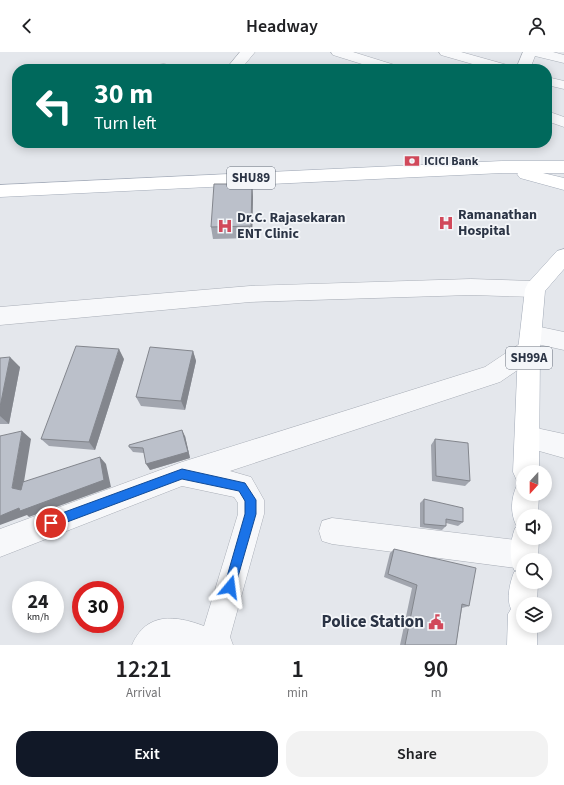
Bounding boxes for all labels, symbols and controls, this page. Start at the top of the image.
text: Headway [246,14,318,39]
icon: back [16,15,38,37]
icon: person [526,15,548,37]
text: 30 m [94,74,153,114]
icon: left [28,80,80,132]
text: Turn left [94,111,156,136]
bank icon: ICICI Bank [403,152,421,170]
place label: ICICI Bank [424,153,479,170]
road number: SHU89 [227,167,275,189]
place label: Ramanathan Hospital [458,205,537,241]
place label: Dr.C. Rajasekaran ENT Clinic [237,208,346,244]
hospital icon: Ramanathan Hospital [437,214,455,232]
hospital icon: Dr.C. Rajasekaran ENT Clinic [216,217,234,235]
road number: SH99A [506,347,552,369]
north arrow [516,465,552,501]
map controls [516,465,552,633]
pin [34,506,68,540]
button: sound [516,509,552,545]
icon: arrive [40,512,62,534]
button: search [516,553,552,589]
position arrow [209,566,251,608]
speed limit sign: 30 [72,581,124,633]
text: 24 [27,588,49,616]
button: layers [516,597,552,633]
text: km/h [27,610,49,624]
place label: Police Station [321,610,424,634]
public building icon: Police Station [427,613,445,631]
text: 12:21 [116,652,171,687]
text: 1 [291,652,304,687]
text: 90 [424,652,448,687]
text: Arrival [126,684,161,702]
text: min [287,684,308,702]
text: m [431,684,441,702]
button: Exit [16,731,278,777]
button: Share [286,731,548,777]

